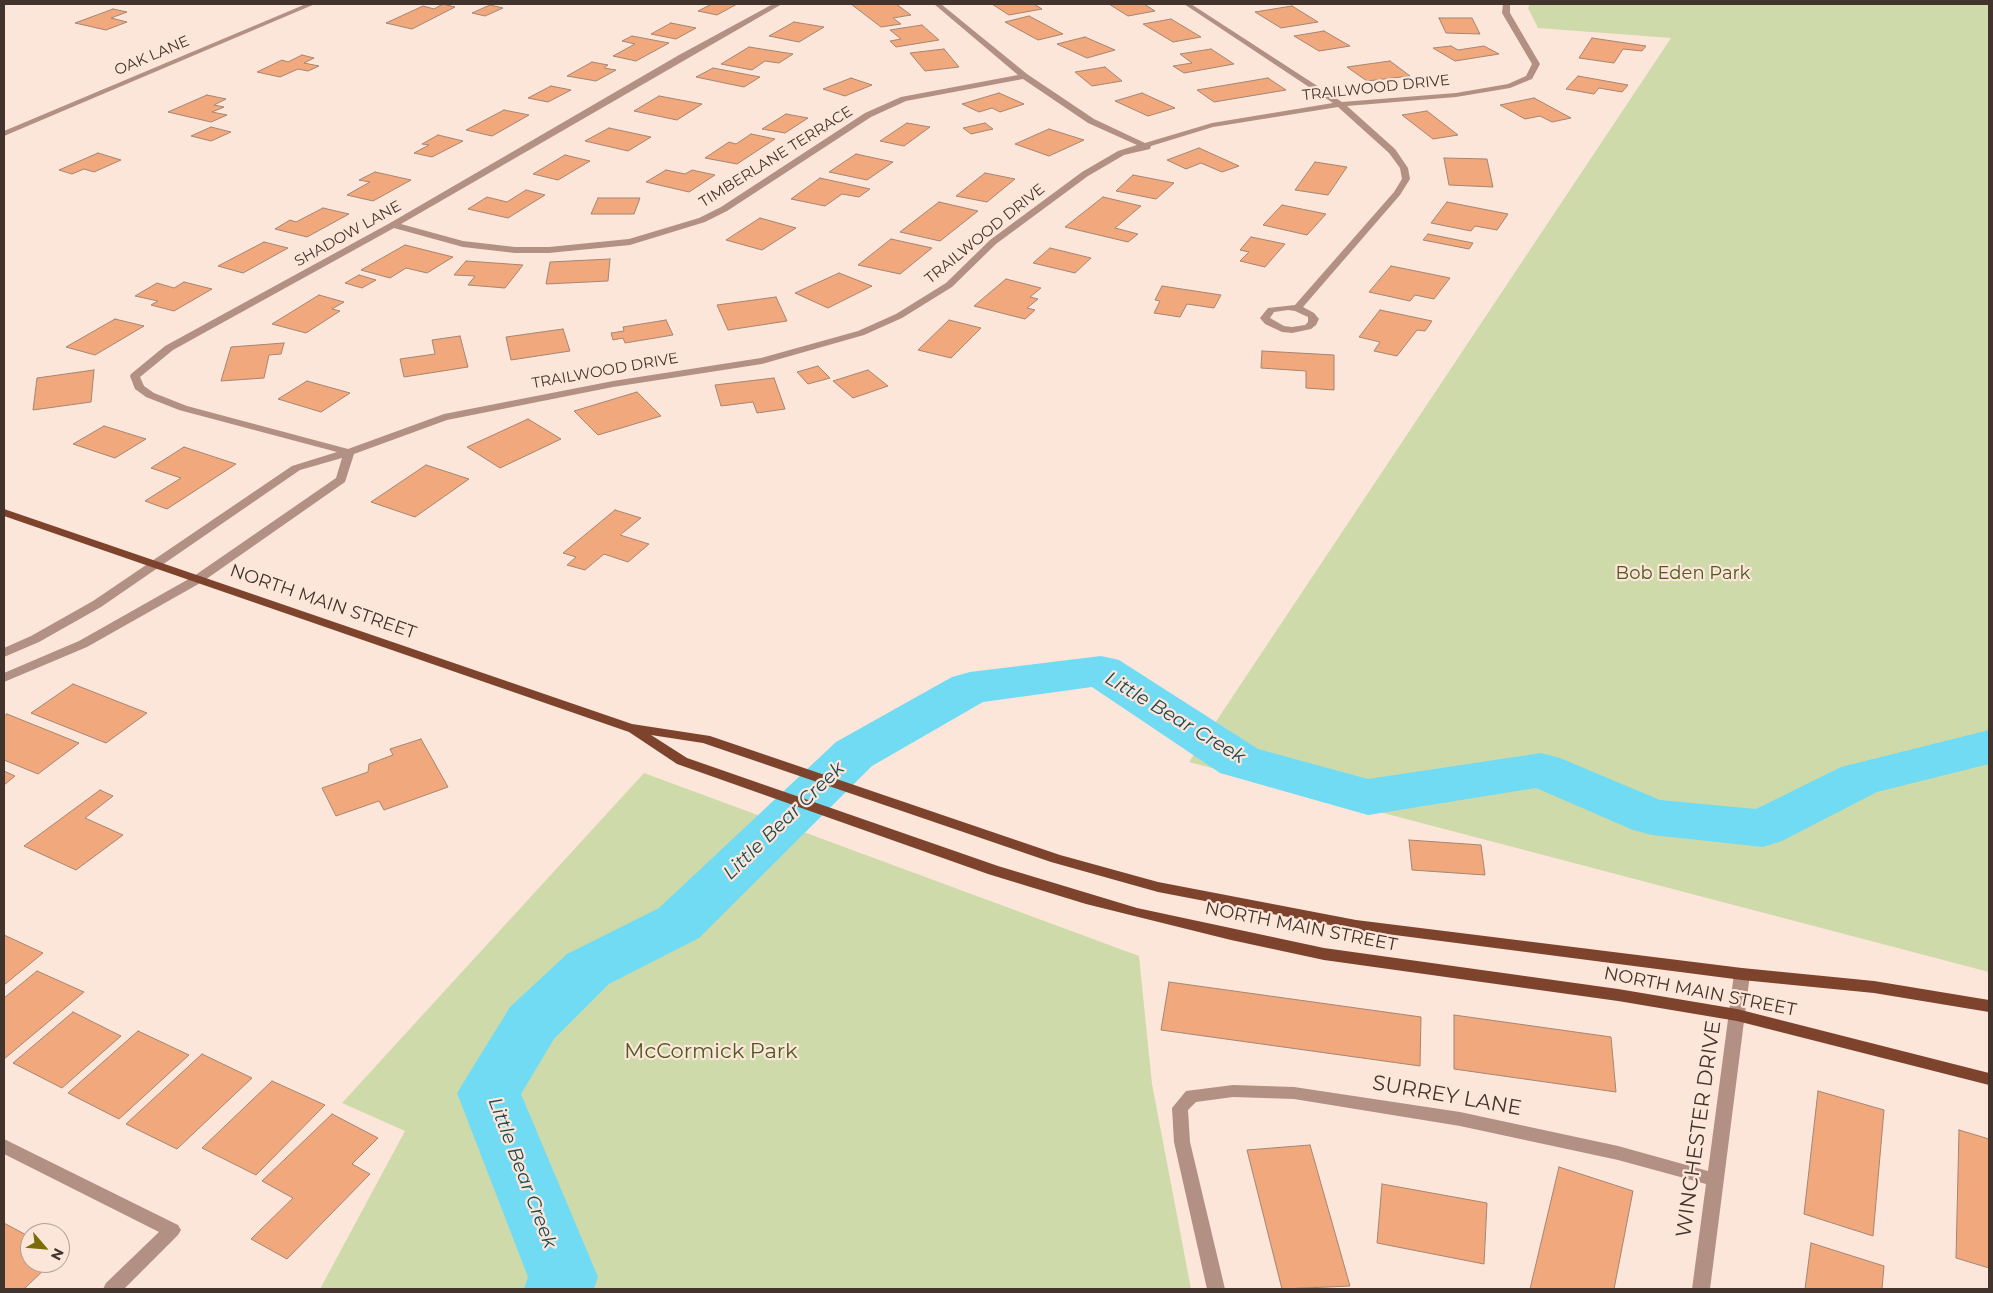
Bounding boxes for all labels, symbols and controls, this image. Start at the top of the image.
street label: OAK LANE [112,32,192,80]
street label: TRAILWOOD DRIVE [1301,71,1451,105]
street label: TIMBERLANE TERRACE [696,102,856,212]
street label: TRAILWOOD DRIVE [922,180,1048,288]
street label: SHADOW LANE [291,197,405,271]
street label: TRAILWOOD DRIVE [530,349,680,393]
street label: NORTH MAIN STREET [227,560,419,644]
park label: Bob Eden Park [1616,563,1750,585]
water label: Little Bear Creek [1101,667,1249,769]
water label: Little Bear Creek [719,757,849,885]
street label: NORTH MAIN STREET [1203,898,1399,956]
street label: NORTH MAIN STREET [1602,963,1798,1021]
street label: WINCHESTER DRIVE [1671,1019,1727,1239]
park label: McCormick Park [624,1039,798,1065]
street label: SURREY LANE [1370,1070,1524,1122]
water label: Little Bear Creek [483,1094,561,1252]
north arrow [20,1223,70,1273]
text: N [47,1245,68,1263]

